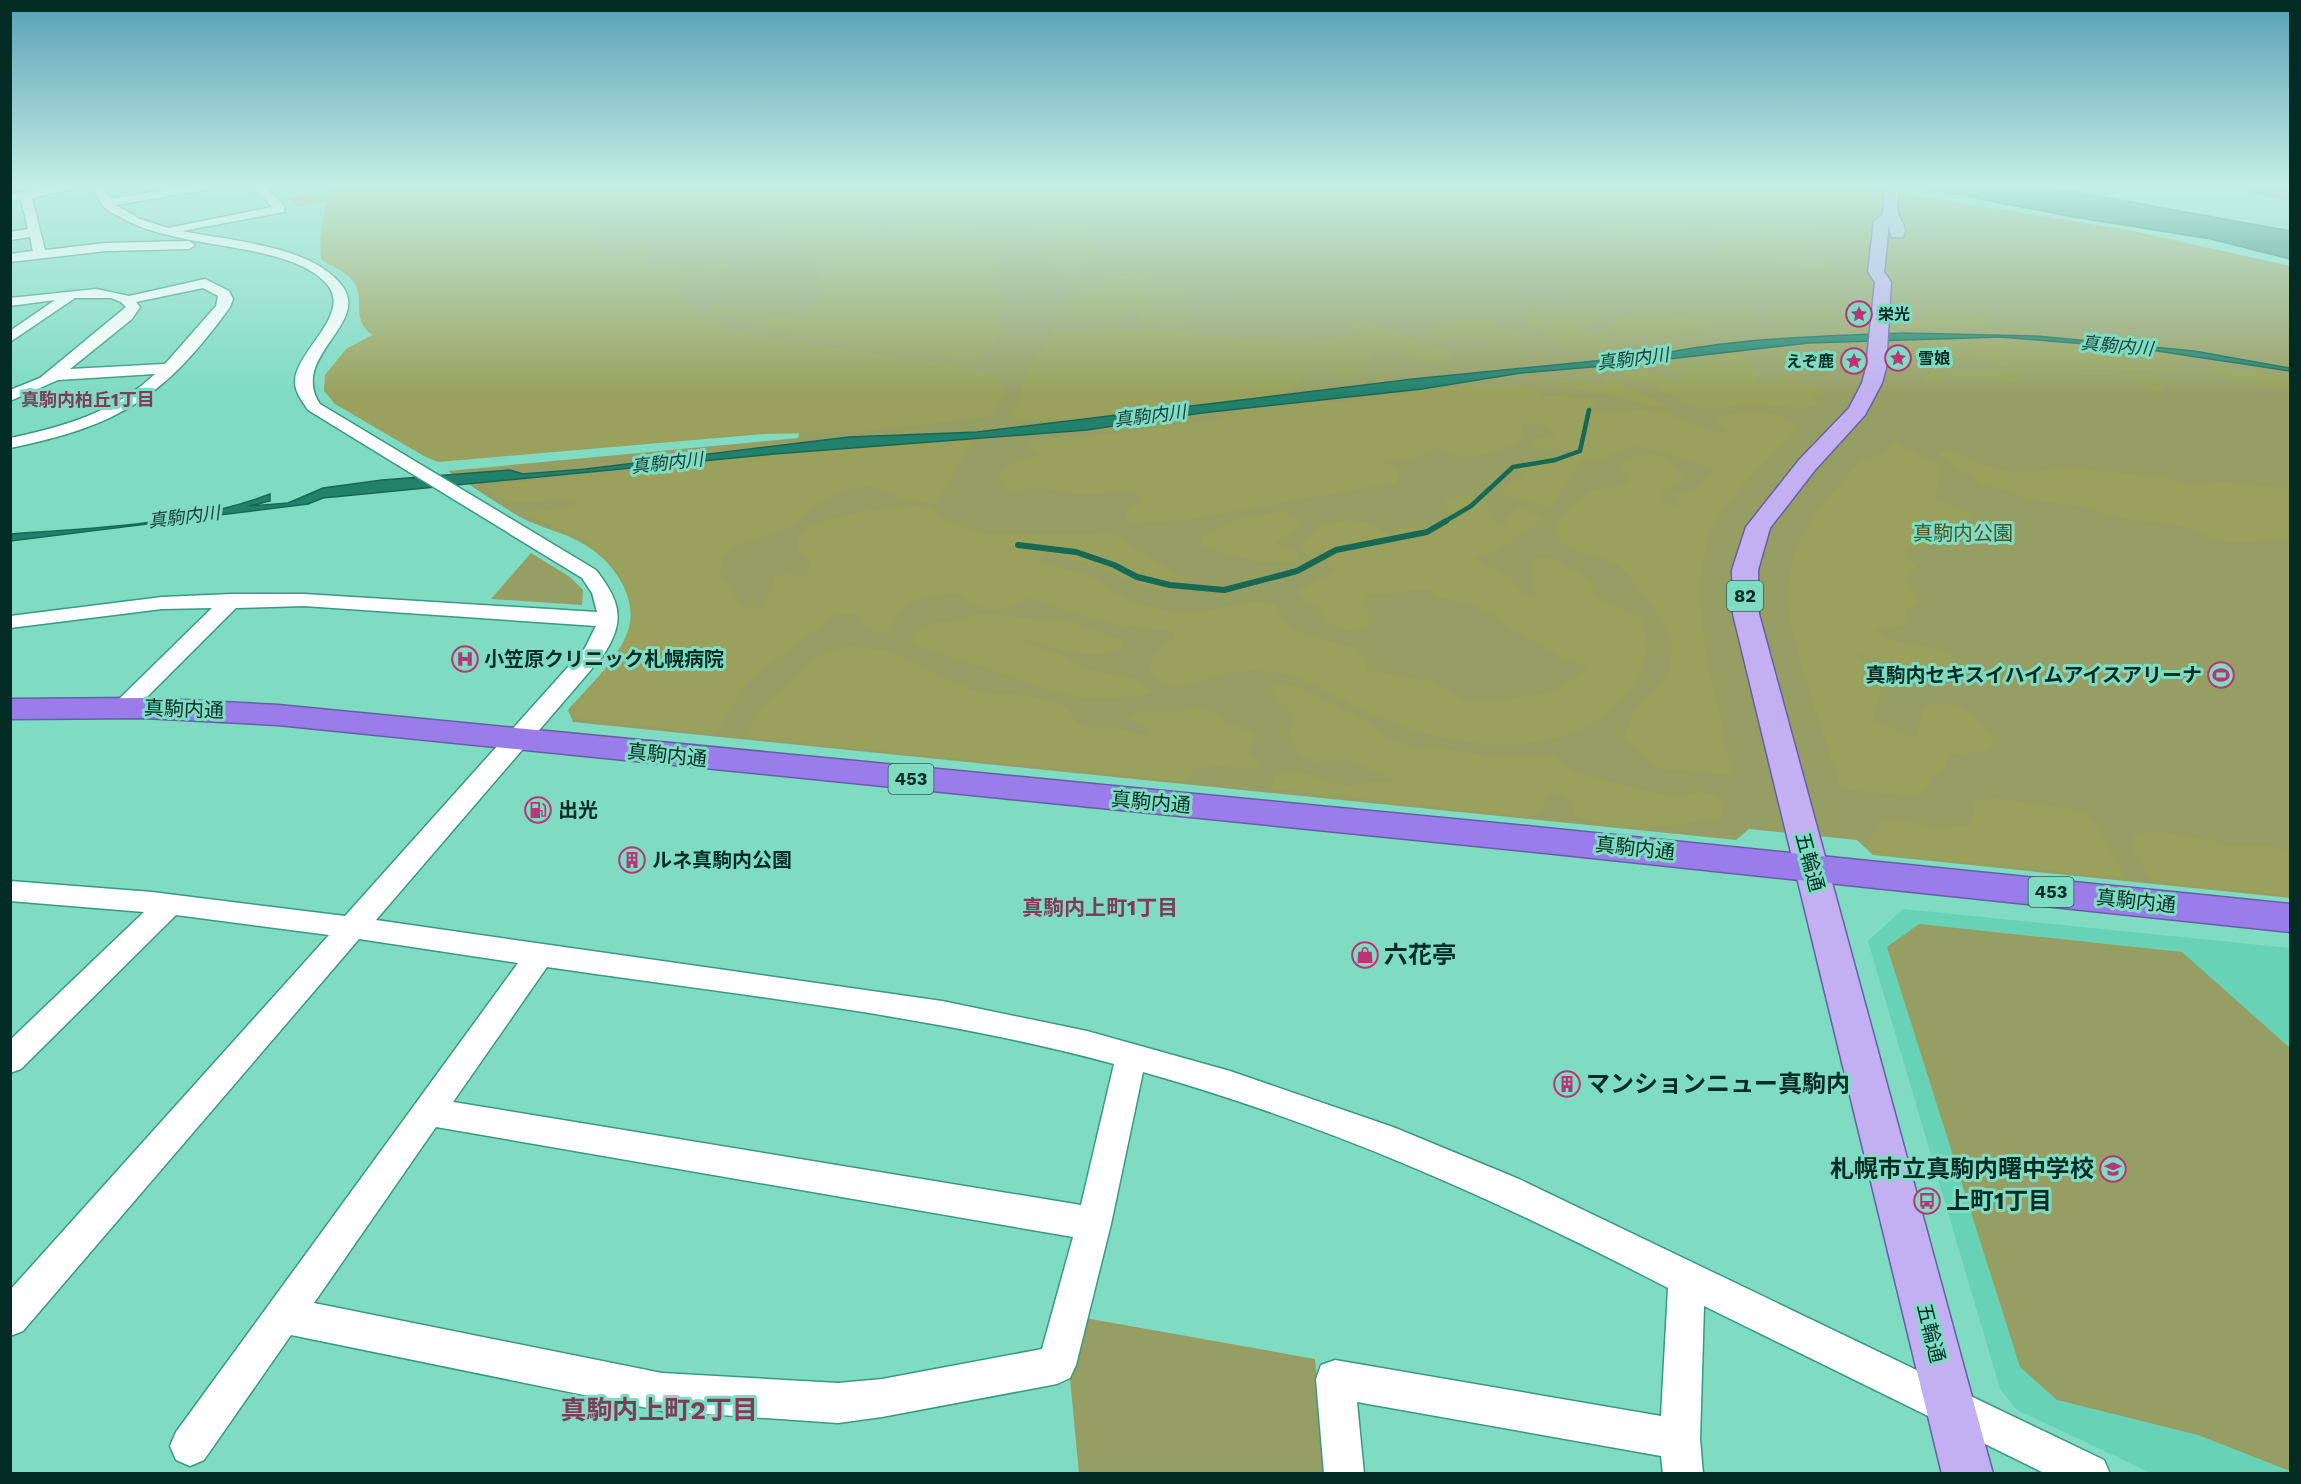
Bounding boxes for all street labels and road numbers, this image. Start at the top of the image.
road number: 82 [1727,581,1763,611]
street label: 真駒内通 [144,696,224,722]
street label: 真駒内通 [626,739,708,771]
road number: 453 [888,764,934,794]
street label: 真駒内通 [1110,787,1192,817]
street label: 五輪通 [1791,830,1829,894]
street label: 真駒内通 [1594,832,1676,864]
road number: 453 [2028,877,2074,907]
street label: 真駒内通 [2095,885,2177,917]
street label: 五輪通 [1912,1301,1950,1365]

